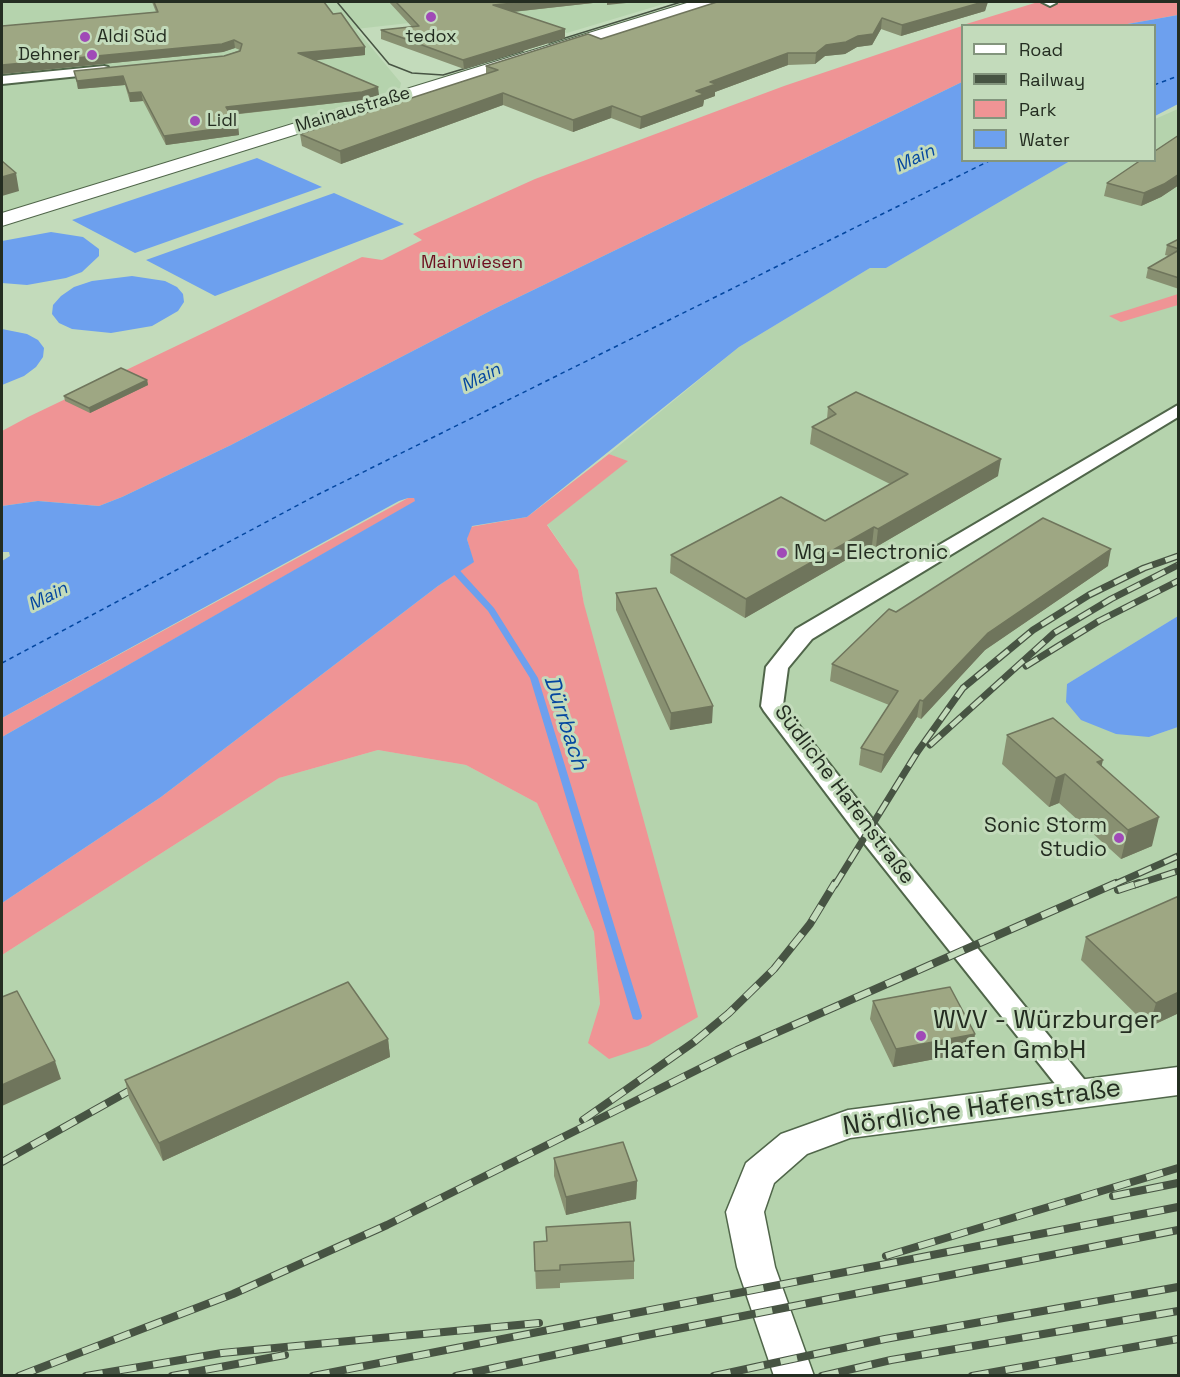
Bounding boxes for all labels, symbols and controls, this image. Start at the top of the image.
marker: tedox [424,10,438,24]
legend [961,24,1156,162]
place label: Aldi Süd [97,26,167,48]
place label: tedox [405,26,457,48]
marker: Aldi Süd [78,30,92,44]
text: Road [1019,38,1063,61]
place label: Dehner [18,44,80,66]
marker: Dehner [85,48,99,62]
text: Railway [1019,68,1085,91]
street label: Mainaustraße [293,82,413,138]
text: Park [1019,98,1056,121]
place label: Lidl [207,110,237,132]
marker: Lidl [188,114,202,128]
text: Water [1019,128,1070,151]
water label: Main [892,140,938,178]
park label: Mainwiesen [421,252,523,274]
water label: Main [458,359,504,397]
place label: Mg - Electronic [794,540,948,566]
marker: Mg - Electronic [775,546,789,560]
water label: Main [25,578,71,616]
water label: Dürrbach [537,672,593,774]
street label: Südliche Hafenstraße [768,700,920,890]
place label: Sonic Storm Studio [984,813,1107,863]
marker: Sonic Storm Studio [1112,831,1126,845]
place label: WVV - Würzburger Hafen GmbH [933,1005,1159,1066]
marker: WVV - Würzburger Hafen GmbH [914,1029,928,1043]
street label: Nördliche Hafenstraße [841,1073,1123,1143]

